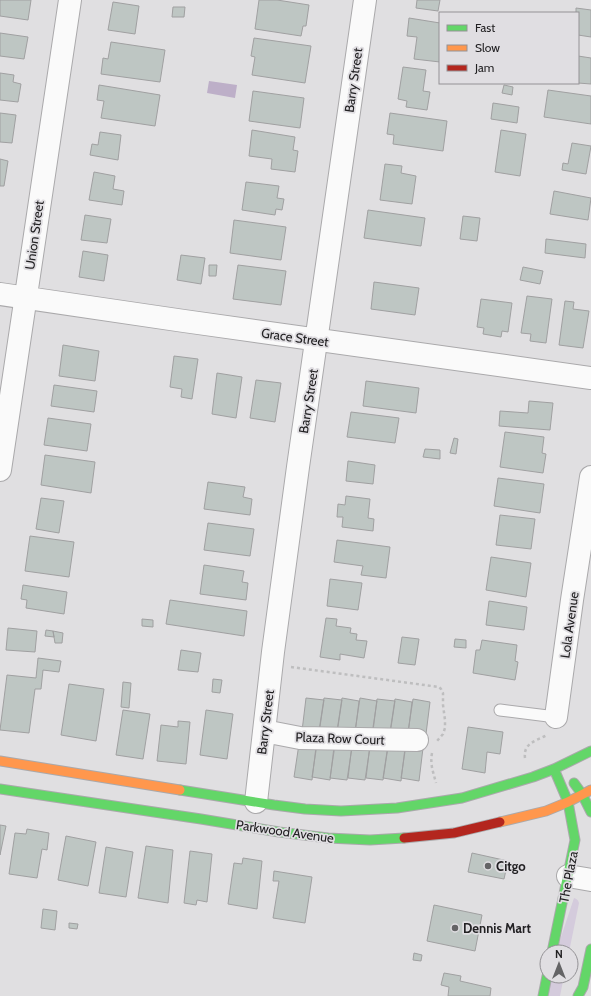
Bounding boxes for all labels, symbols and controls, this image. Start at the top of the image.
legend [439,12,579,84]
text: Fast [475,20,495,35]
text: Slow [475,40,500,55]
street label: Barry Street [341,46,366,113]
text: Jam [474,60,494,75]
street label: Union Street [21,199,47,271]
street label: Grace Street [260,324,330,350]
street label: Barry Street [295,367,321,434]
street label: Lola Avenue [556,590,582,659]
street label: Barry Street [253,688,277,755]
street label: Plaza Row Court [295,728,386,748]
street label: Parkwood Avenue [235,816,335,846]
street label: The Plaza [555,849,581,904]
place label: Citgo [496,858,526,874]
marker: Citgo [483,861,493,871]
place label: Dennis Mart [463,920,531,936]
marker: Dennis Mart [450,923,460,933]
north arrow [539,944,579,984]
text: N [555,947,563,961]

